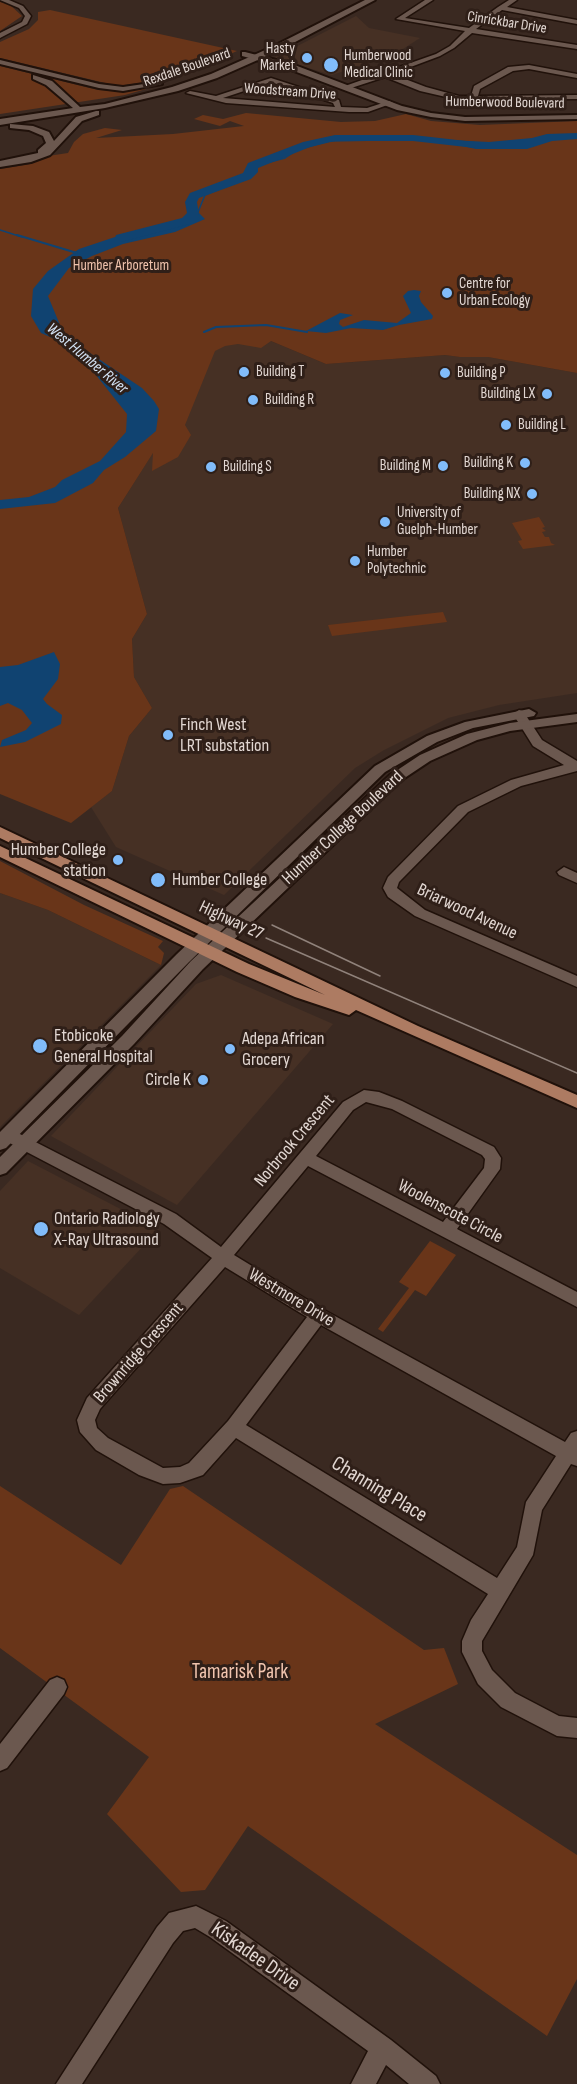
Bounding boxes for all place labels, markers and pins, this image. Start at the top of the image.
place label: Hasty Market [260,40,295,75]
place label: Humberwood Medical Clinic [344,47,413,82]
marker: Hasty Market [300,51,314,65]
marker: Humberwood Medical Clinic [322,56,340,74]
place label: Centre for Urban Ecology [459,275,530,310]
marker: Centre for Urban Ecology [440,286,454,300]
place label: Building T [256,363,304,381]
place label: Building P [457,364,506,382]
marker: Building T [237,365,251,379]
marker: Building P [438,366,452,380]
place label: Building LX [481,385,535,403]
marker: Building LX [540,387,554,401]
place label: Building R [265,391,314,409]
marker: Building R [246,393,260,407]
place label: Building L [518,416,566,434]
marker: Building L [499,418,513,432]
place label: Building K [464,454,513,472]
marker: Building K [518,456,532,470]
place label: Building M [380,457,431,475]
place label: Building S [223,458,272,476]
marker: Building M [436,459,450,473]
marker: Building S [204,460,218,474]
place label: Building NX [464,485,520,503]
marker: Building NX [525,487,539,501]
place label: University of Guelph-Humber [397,504,478,539]
marker: University of Guelph-Humber [378,515,392,529]
place label: Humber Polytechnic [367,543,426,578]
marker: Humber Polytechnic [348,554,362,568]
place label: Finch West LRT substation [180,714,269,756]
marker: Finch West LRT substation [161,728,175,742]
place label: Humber College station [11,839,106,882]
marker: Humber College station [111,853,125,867]
place label: Humber College [172,869,267,891]
marker: Humber College [149,871,167,889]
place label: Etobicoke General Hospital [54,1025,153,1068]
place label: Adepa African Grocery [242,1028,324,1070]
marker: Etobicoke General Hospital [31,1037,49,1055]
marker: Adepa African Grocery [223,1042,237,1056]
place label: Circle K [145,1069,191,1091]
marker: Circle K [196,1073,210,1087]
place label: Ontario Radiology X-Ray Ultrasound [54,1208,160,1250]
marker: Ontario Radiology X-Ray Ultrasound [32,1220,50,1238]

